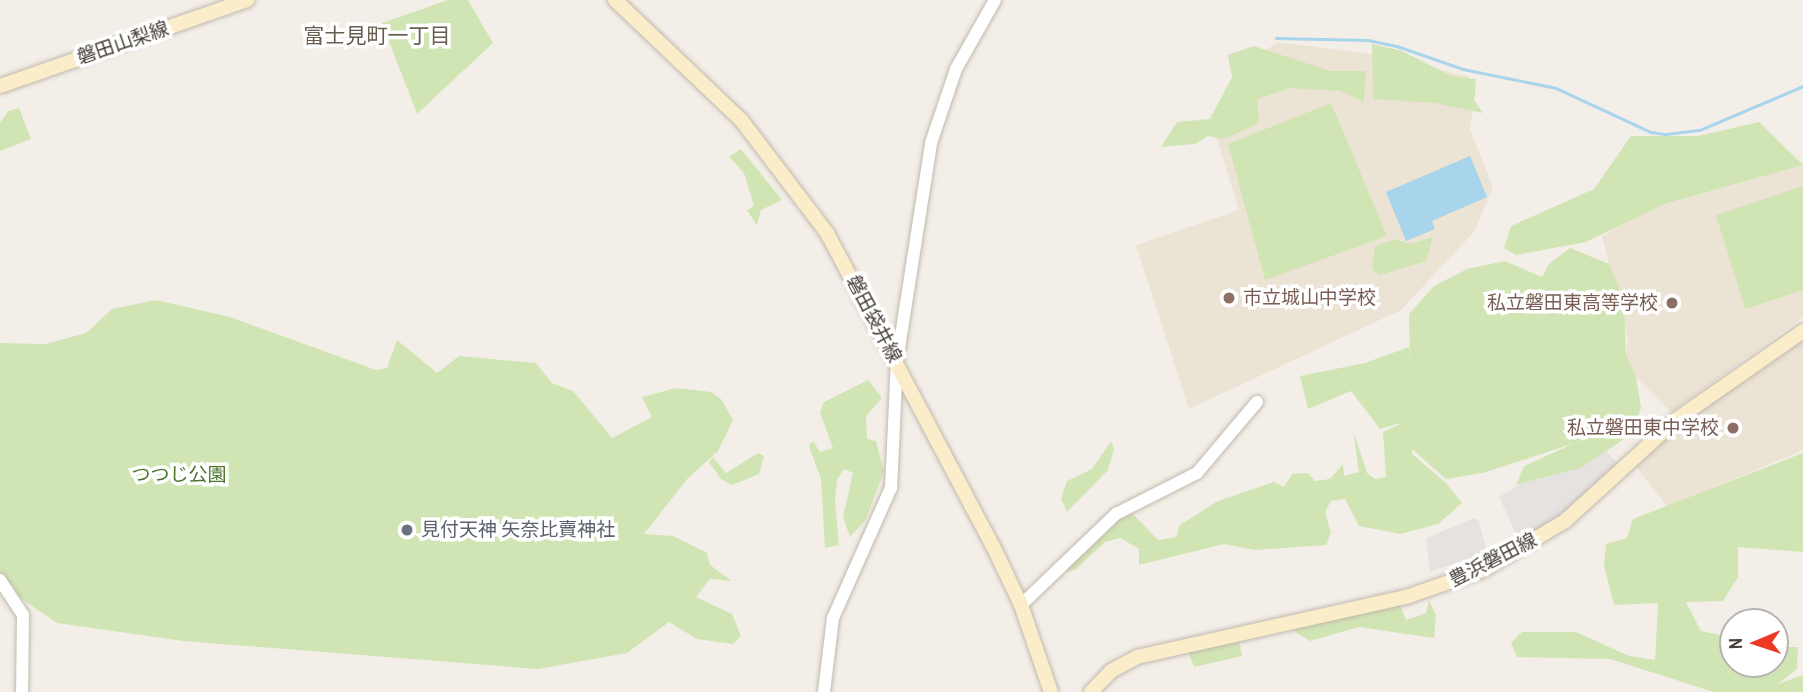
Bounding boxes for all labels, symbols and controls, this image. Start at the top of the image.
street label: 磐田山梨線 [74,17,172,69]
district label: 富士見町一丁目 [304,23,450,49]
street label: 磐田袋井線 [842,272,906,366]
place label: 市立城山中学校 [1243,287,1376,309]
marker: 市立城山中学校 [1221,290,1237,306]
place label: 私立磐田東高等学校 [1487,292,1658,314]
marker: 私立磐田東高等学校 [1664,295,1680,311]
place label: 私立磐田東中学校 [1567,417,1719,439]
marker: 私立磐田東中学校 [1725,420,1741,436]
park label: つつじ公園 [132,464,226,486]
place label: 見付天神 矢奈比賣神社 [421,519,615,541]
marker: 見付天神 矢奈比賣神社 [399,522,415,538]
street label: 豊浜磐田線 [1446,528,1540,592]
north arrow [1719,608,1789,678]
text: N [1722,638,1748,650]

